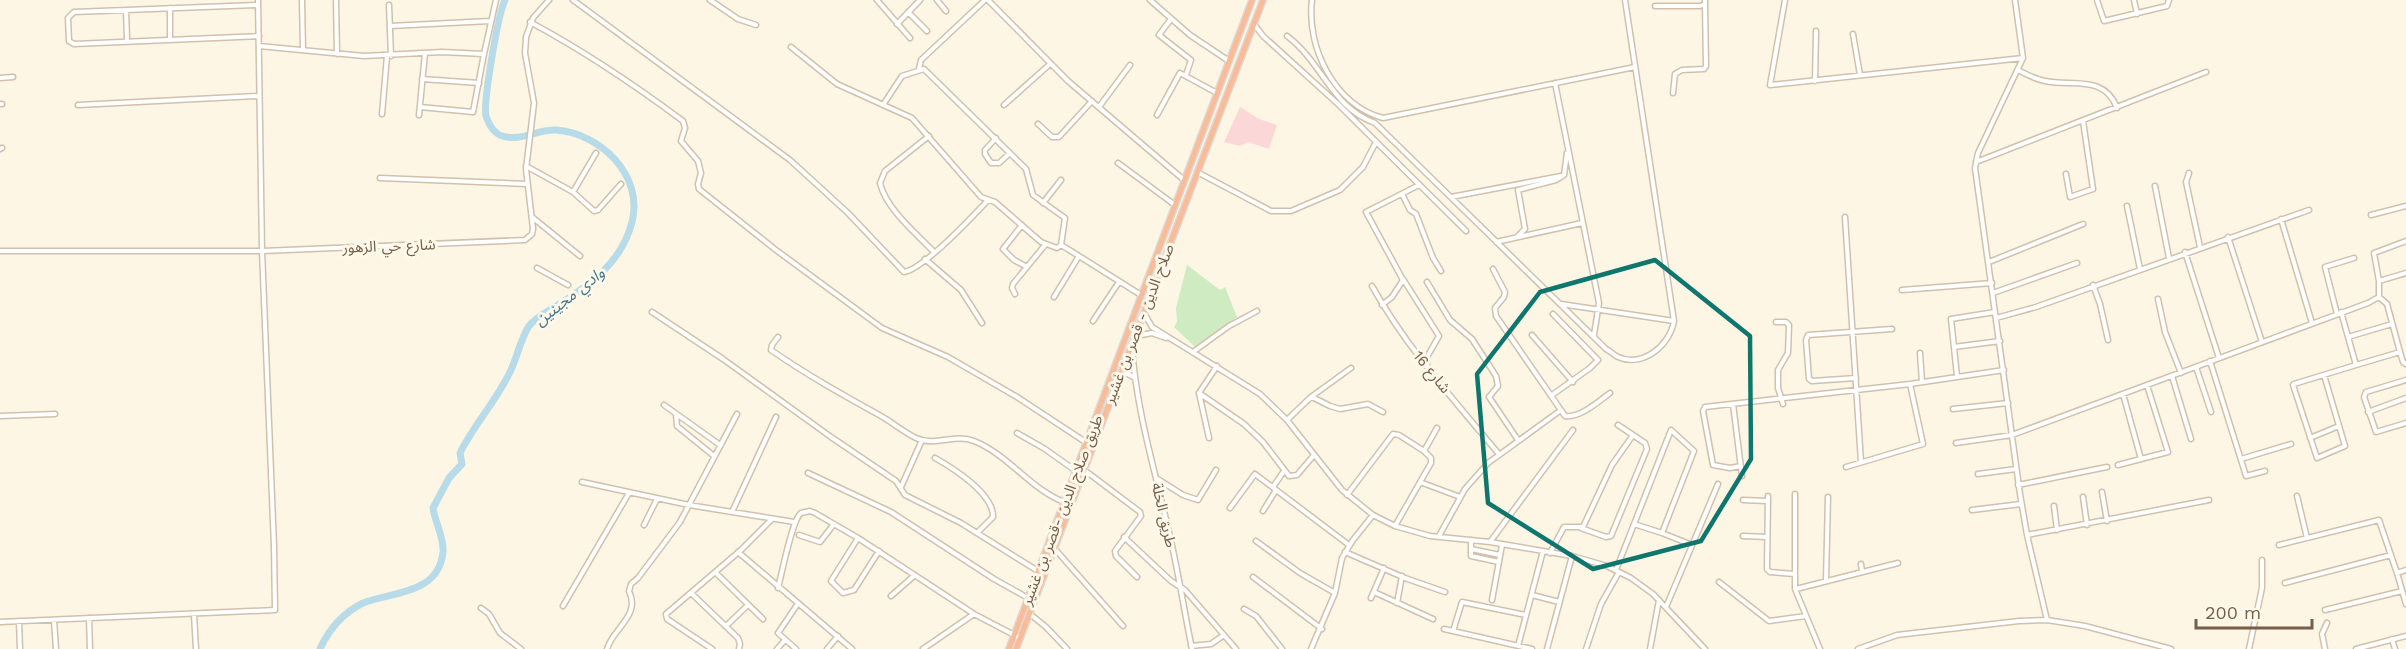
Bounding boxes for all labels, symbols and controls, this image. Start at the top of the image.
street label: شارع حي الزهور [341,235,436,260]
street label: صلاح الدين - قصر بن غشير [1100,241,1181,409]
water label: وادي مجينين [530,263,610,333]
street label: شارع 16 [1407,347,1455,399]
street label: طريق صلاح الدين -قصر بن غشير [1017,412,1109,610]
street label: طريق الخلة [1147,481,1180,549]
scale bar [2196,592,2312,630]
text: 200 m [2205,602,2261,623]

